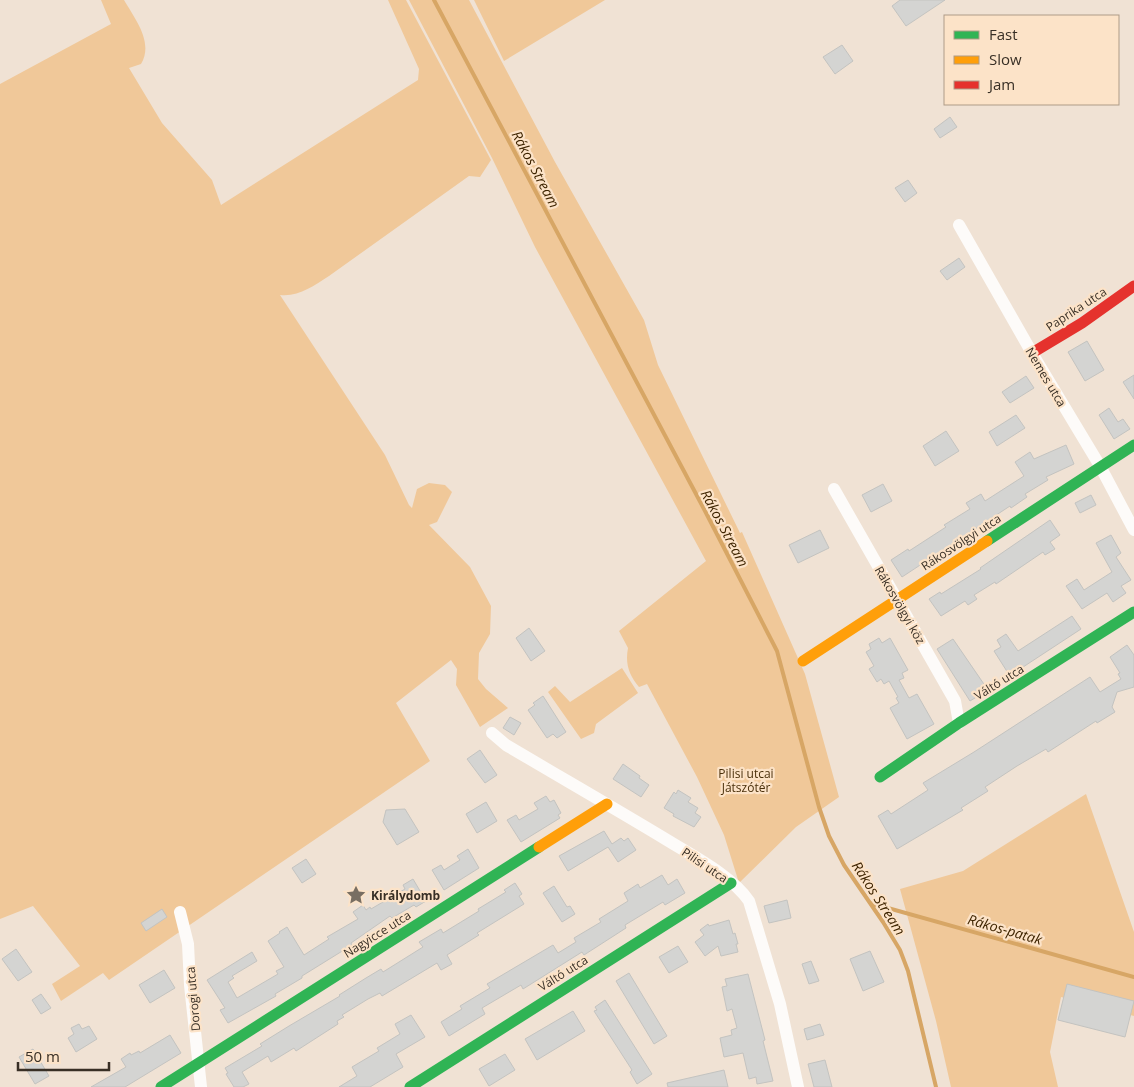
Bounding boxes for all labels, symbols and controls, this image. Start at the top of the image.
legend [944,15,1119,105]
text: Fast [989,24,1018,44]
text: Slow [989,49,1022,69]
text: Jam [987,74,1015,94]
water label: Rákos Stream [508,127,564,211]
street label: Paprika utca [1042,283,1110,335]
street label: Nemes utca [1022,344,1070,410]
water label: Rákos Stream [697,486,753,570]
street label: Rákosvölgyi utca [918,510,1004,574]
street label: Rákosvölgyi köz [871,563,929,647]
street label: Váltó utca [971,660,1027,704]
park label: Pilisi utcai Játszótér [718,765,774,796]
street label: Pilisi utca [679,843,731,887]
water label: Rákos Stream [848,857,910,939]
place icon: Királydomb [345,884,367,906]
place label: Királydomb [371,887,441,904]
street label: Nagyicce utca [340,906,414,962]
water label: Rákos-patak [966,909,1045,949]
street label: Váltó utca [535,951,591,995]
street label: Dorogi utca [182,966,204,1032]
scale bar [18,1040,109,1072]
text: 50 m [25,1046,60,1066]

